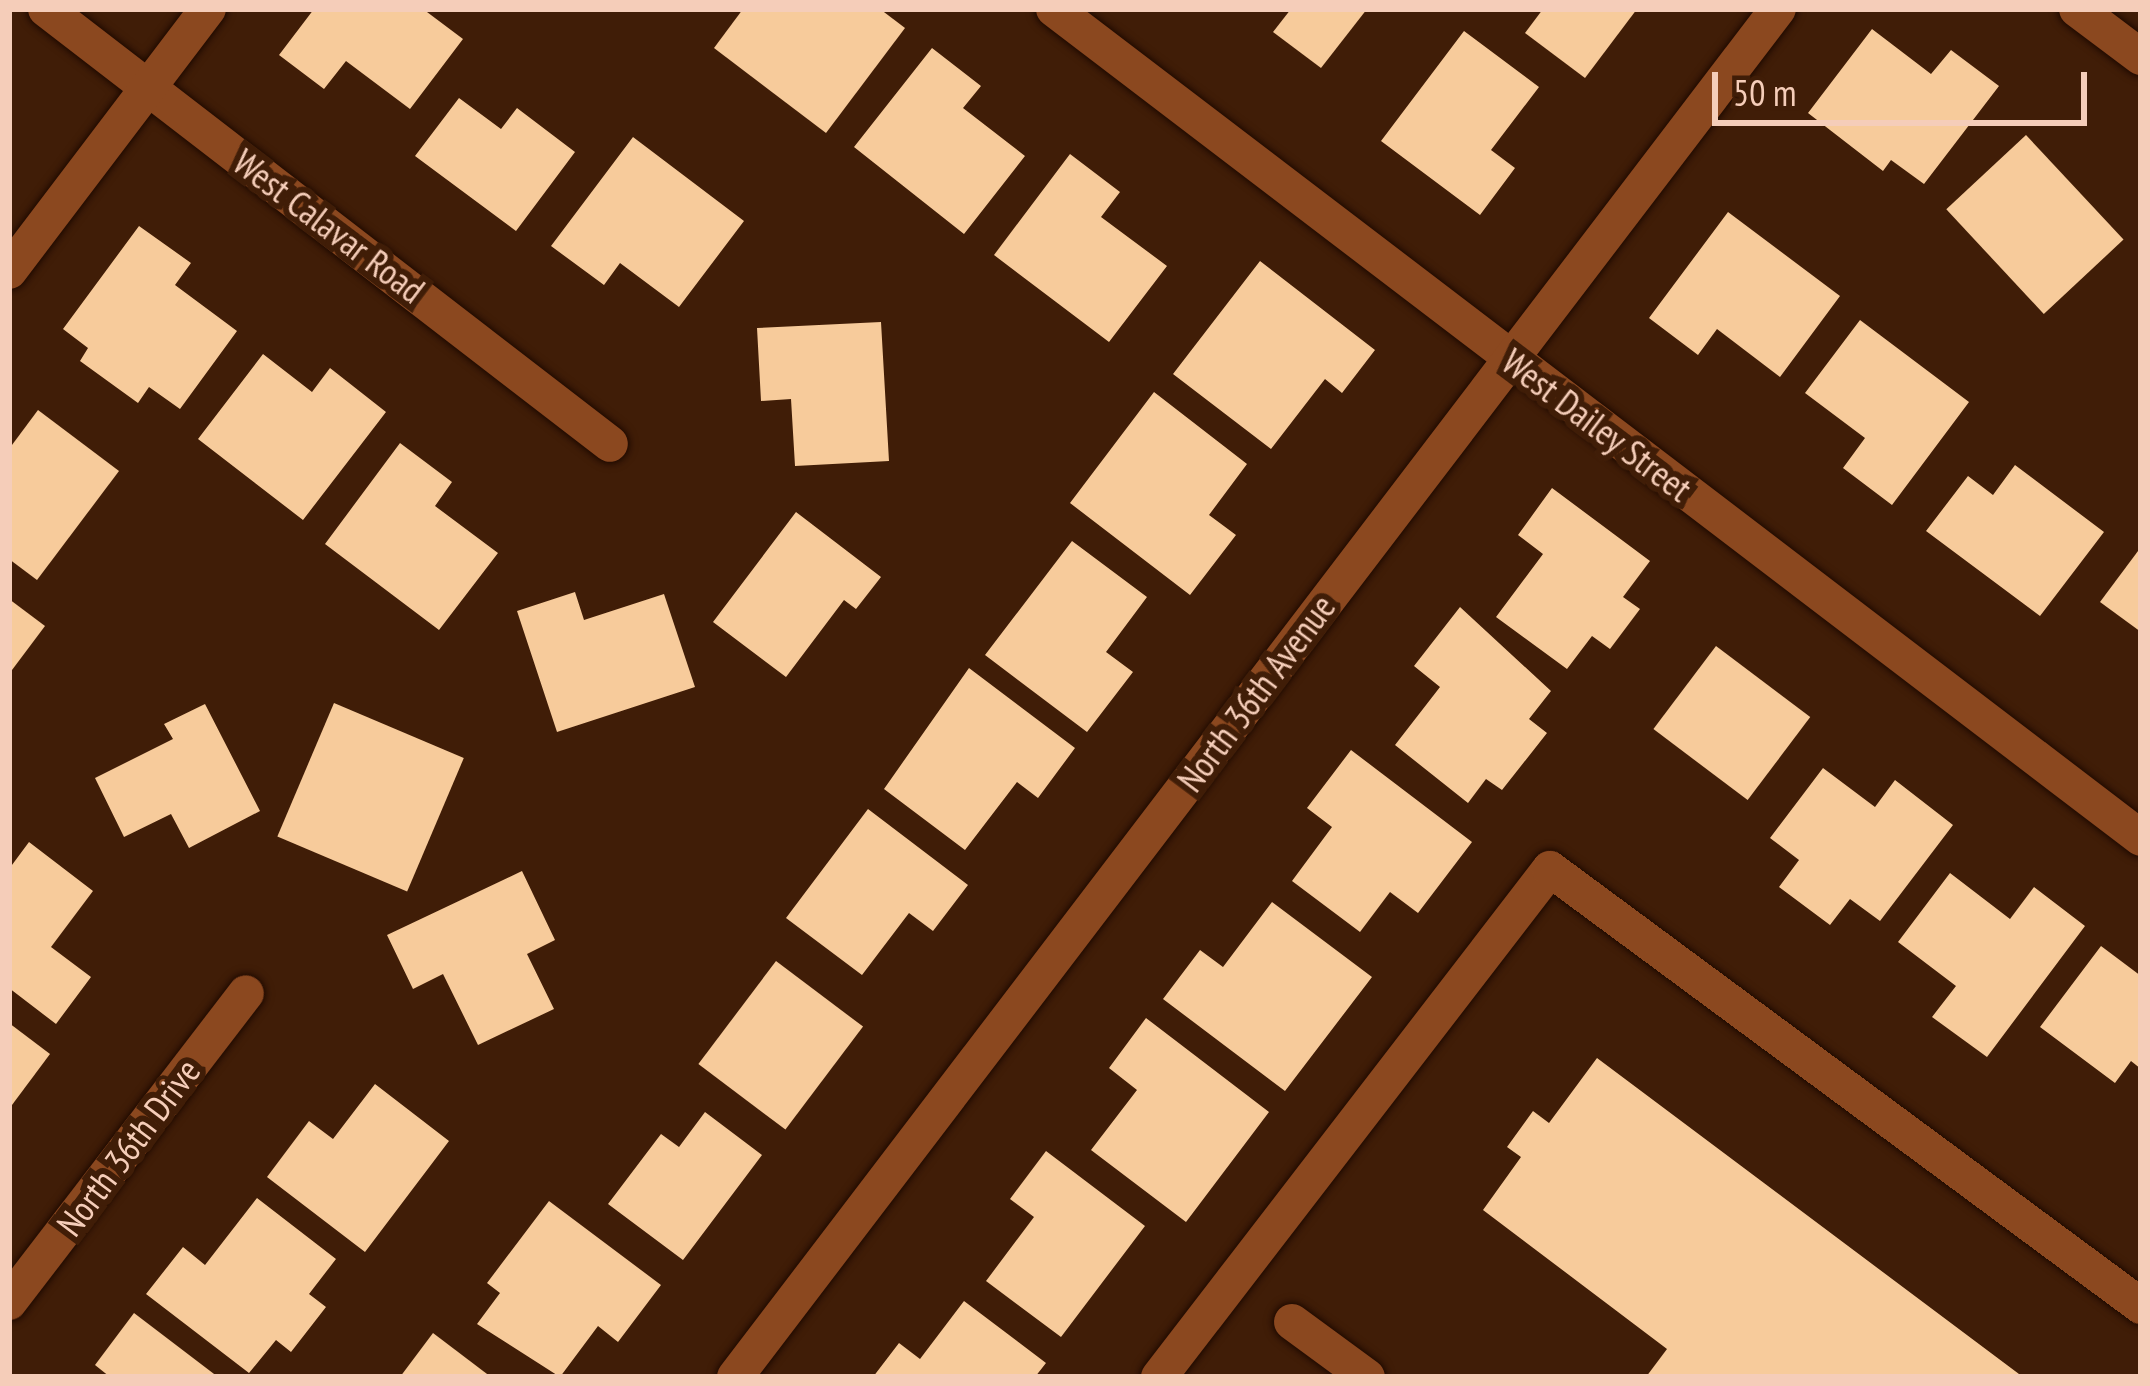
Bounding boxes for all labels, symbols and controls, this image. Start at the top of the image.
scale bar [1718,48,2093,122]
text: 50 m [1733,69,1796,116]
street label: West Calavar Road [225,140,433,312]
street label: West Dailey Street [1493,339,1701,511]
street label: North 36th Avenue [1168,586,1344,800]
street label: North 36th Drive [47,1050,209,1244]

